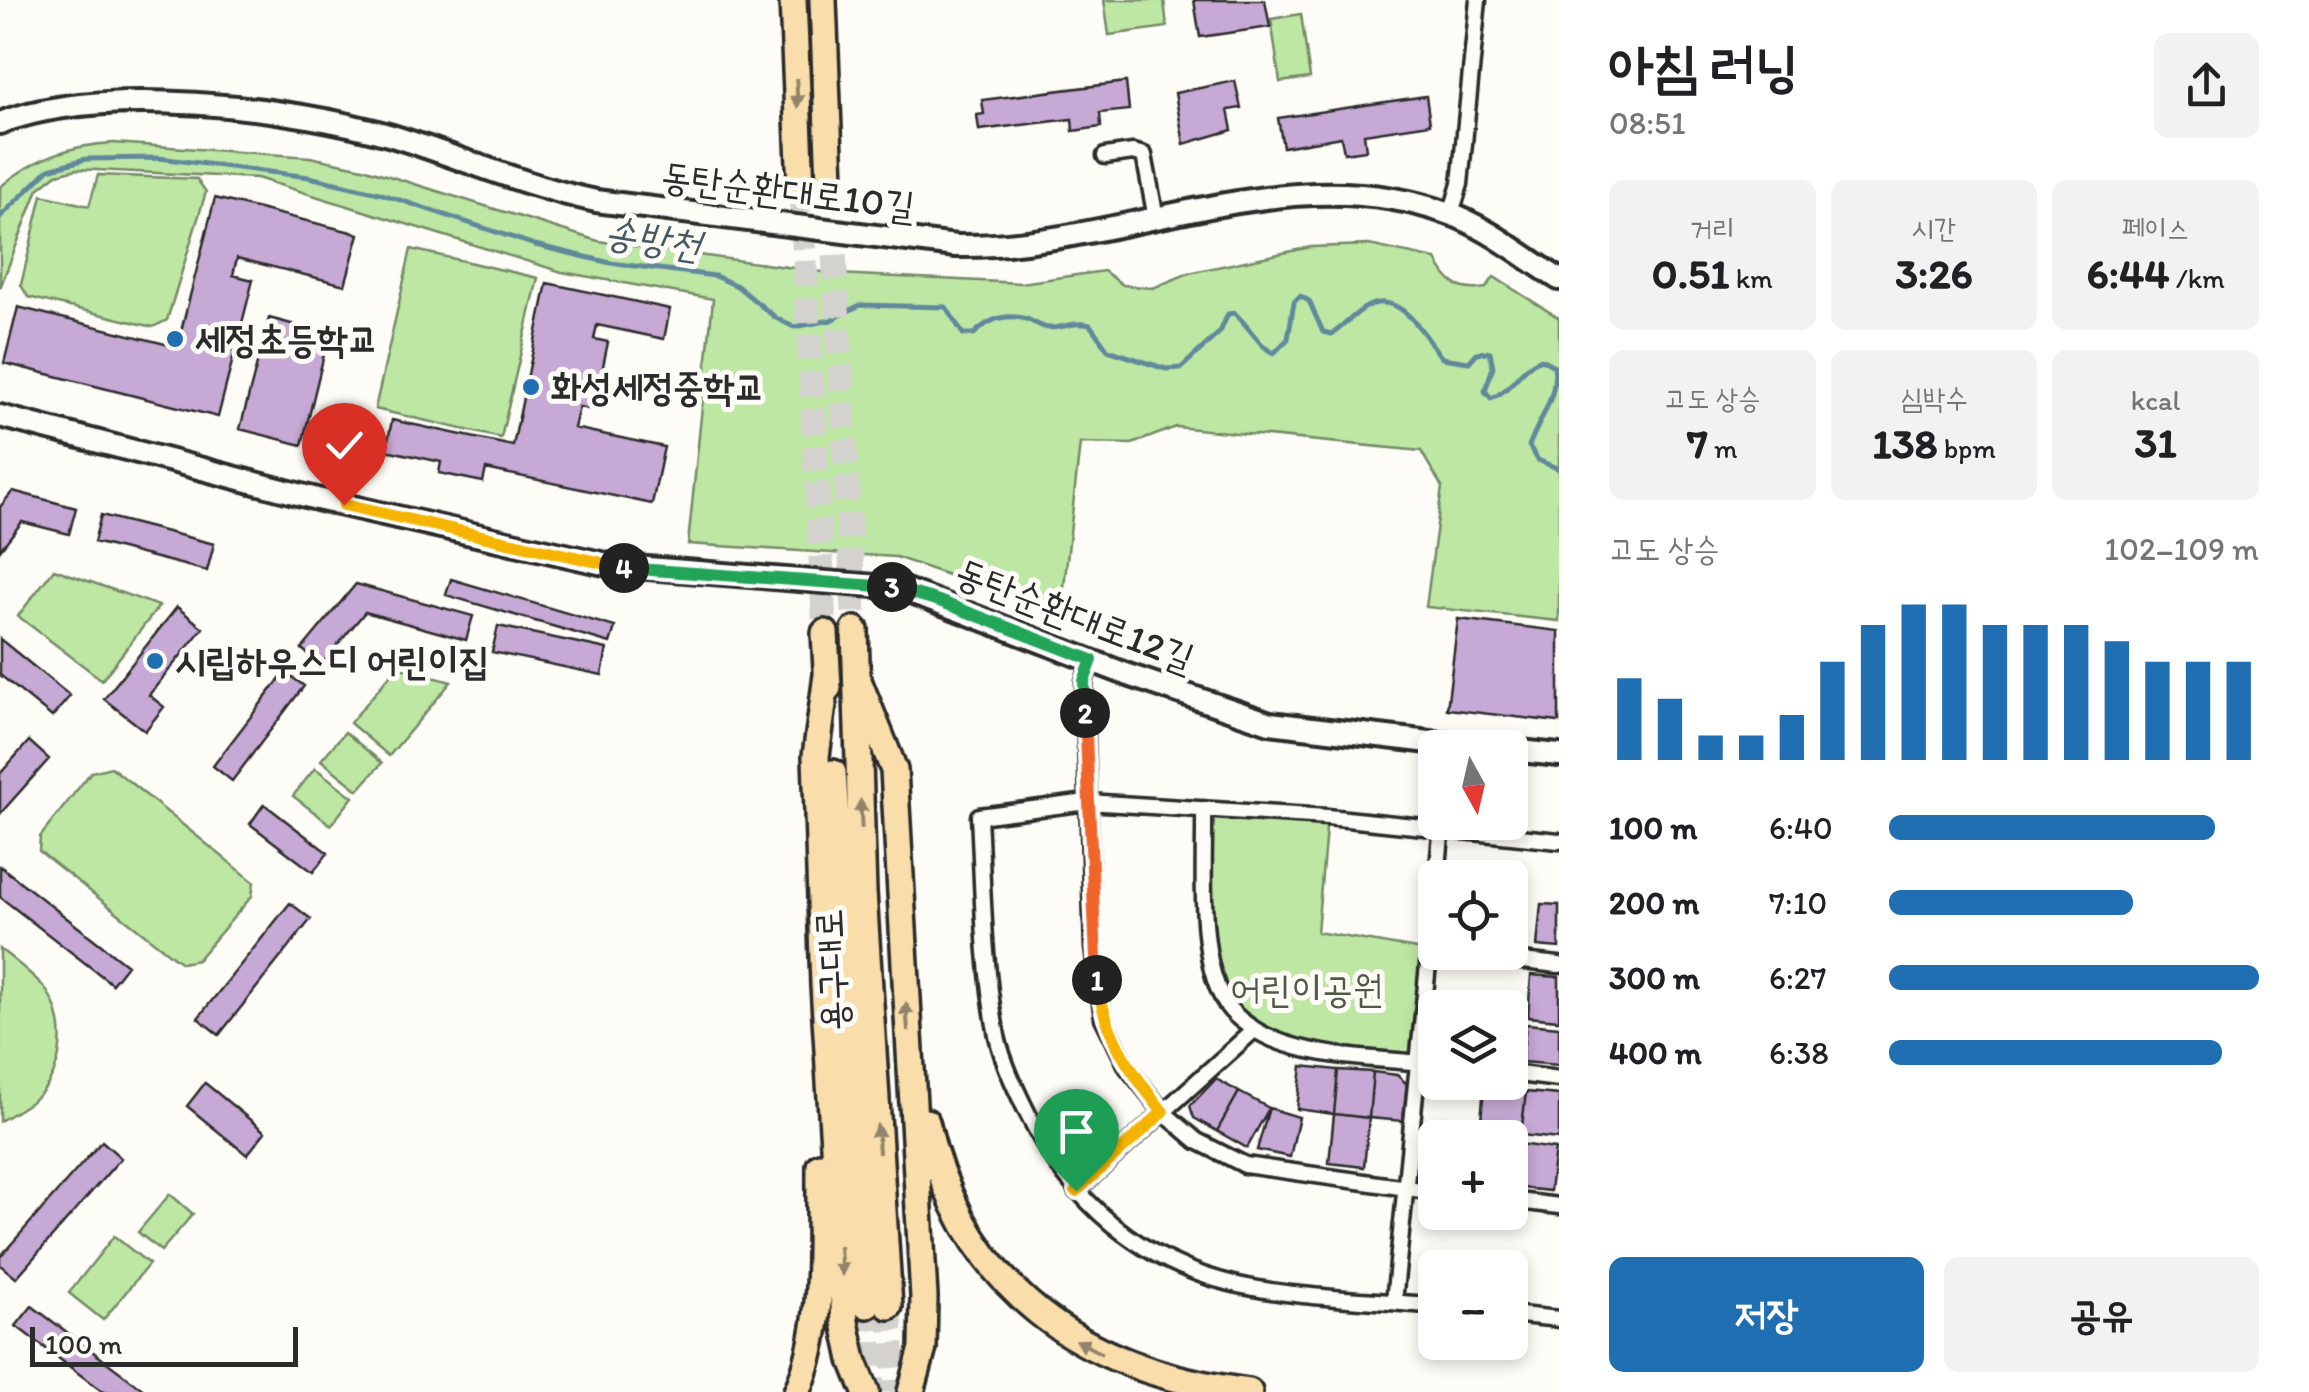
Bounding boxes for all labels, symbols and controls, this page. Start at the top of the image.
text: 아침 러닝 [1609,33,1798,99]
button: share [2154,33,2259,138]
one-way arrow [789,78,805,110]
text: 08:51 [1609,104,1686,142]
street label: 동탄순환대로10길 [659,153,917,229]
water label: 송방천 [602,207,708,270]
text: 거리 [1690,211,1735,245]
text: 시간 [1911,211,1957,245]
text: 페이스 [2122,211,2189,245]
text: 0.51 [1652,248,1730,299]
text: 3:26 [1895,248,1973,299]
text: 6:44 [2087,248,2170,299]
text: km [1730,261,1773,295]
text: /km [2170,261,2225,295]
place label: 세정초등학교 [195,316,378,362]
marker: 세정초등학교 [164,328,186,350]
place label: 화성세정중학교 [551,364,765,410]
marker: 화성세정중학교 [520,376,542,398]
text: 고도 상승 [1664,381,1761,415]
text: 심박수 [1900,381,1968,415]
text: kcal [2131,383,2181,417]
pin [302,403,387,506]
text: 31 [2134,417,2177,468]
icon: check [317,418,372,473]
text: 7 [1687,418,1708,469]
text: 138 [1872,418,1938,469]
text: m [1708,431,1738,465]
text: bpm [1938,431,1996,465]
text: 고도 상승 [1609,530,1719,568]
text: 102–109 m [2104,530,2259,568]
pin: 4 [599,543,649,593]
street label: 동탄순환대로12길 [949,548,1201,682]
text: 4 [616,551,632,585]
pin: 3 [867,562,917,612]
text: 3 [884,570,900,604]
place label: 시립하우스디 어린이집 [175,638,489,684]
marker: 시립하우스디 어린이집 [144,650,166,672]
pin: 2 [1060,688,1110,738]
text: 2 [1078,696,1092,730]
north arrow [1418,730,1528,840]
map controls [1418,730,1528,1360]
one-way arrow [852,798,868,830]
text: 100 m [1609,809,1697,847]
text: 6:40 [1769,809,1833,847]
button: locate [1418,860,1528,970]
text: 200 m [1609,884,1699,922]
text: 7:10 [1769,884,1827,922]
street label: 용구대로 [805,908,857,1032]
pin: 1 [1072,955,1122,1005]
text: 300 m [1609,959,1700,997]
text: 6:27 [1769,959,1826,997]
text: 1 [1091,963,1104,997]
park label: 어린이공원 [1231,966,1383,1012]
button: layers [1418,990,1528,1100]
one-way arrow [898,1001,914,1033]
text: 400 m [1609,1034,1702,1072]
text: 6:38 [1769,1034,1829,1072]
pin [1034,1089,1119,1192]
icon: arrive [1049,1104,1104,1159]
button: + [1418,1120,1528,1230]
one-way arrow [870,1122,886,1154]
one-way arrow [833,1246,849,1278]
button: − [1418,1250,1528,1360]
button: 저장 [1609,1257,1924,1372]
button: 공유 [1944,1257,2259,1372]
scale bar [30,1322,298,1366]
text: 100 m [45,1327,122,1361]
one-way arrow [1075,1339,1103,1356]

